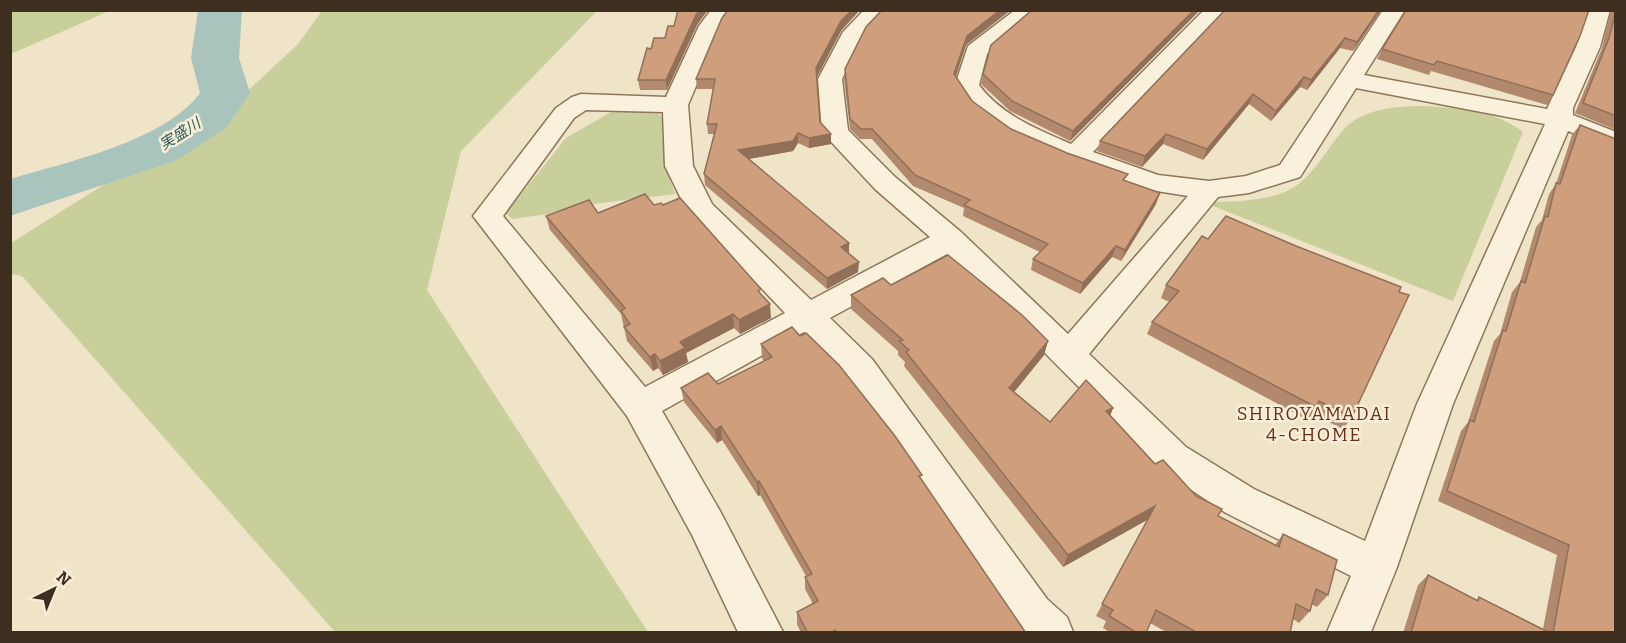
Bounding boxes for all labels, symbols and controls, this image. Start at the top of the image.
water label: 実盛川 [156,113,206,154]
district label: SHIROYAMADAI 4-CHOME [1237,403,1391,446]
north arrow [24,559,84,619]
text: N [53,567,75,590]

